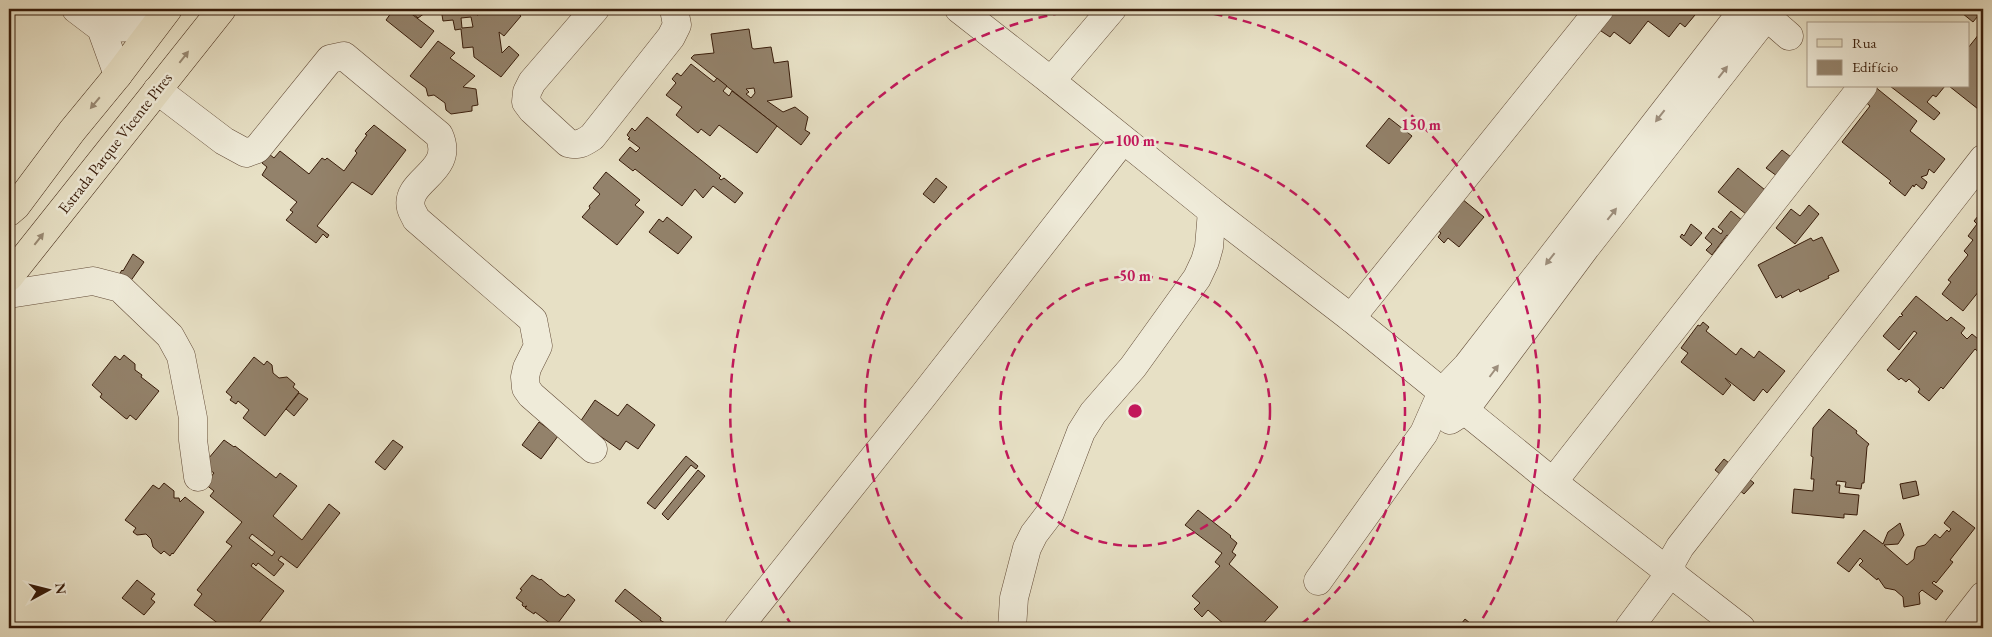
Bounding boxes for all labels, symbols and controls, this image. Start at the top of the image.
legend [1807,22,1970,88]
text: Rua [1852,33,1877,52]
one-way arrow [178,51,189,64]
text: Edifício [1852,57,1898,76]
one-way arrow [1718,65,1728,79]
street label: Estrada Parque Vicente Pires [53,68,177,218]
one-way arrow [90,96,101,109]
one-way arrow [1655,109,1666,122]
text: 150 m [1401,115,1441,134]
text: 100 m [1115,131,1155,150]
one-way arrow [1607,207,1617,220]
one-way arrow [34,232,44,246]
one-way arrow [1544,252,1555,265]
text: 50 m [1119,266,1151,285]
one-way arrow [1488,365,1498,378]
centre of rings [1126,402,1144,420]
north arrow [22,564,72,614]
text: N [51,582,71,596]

